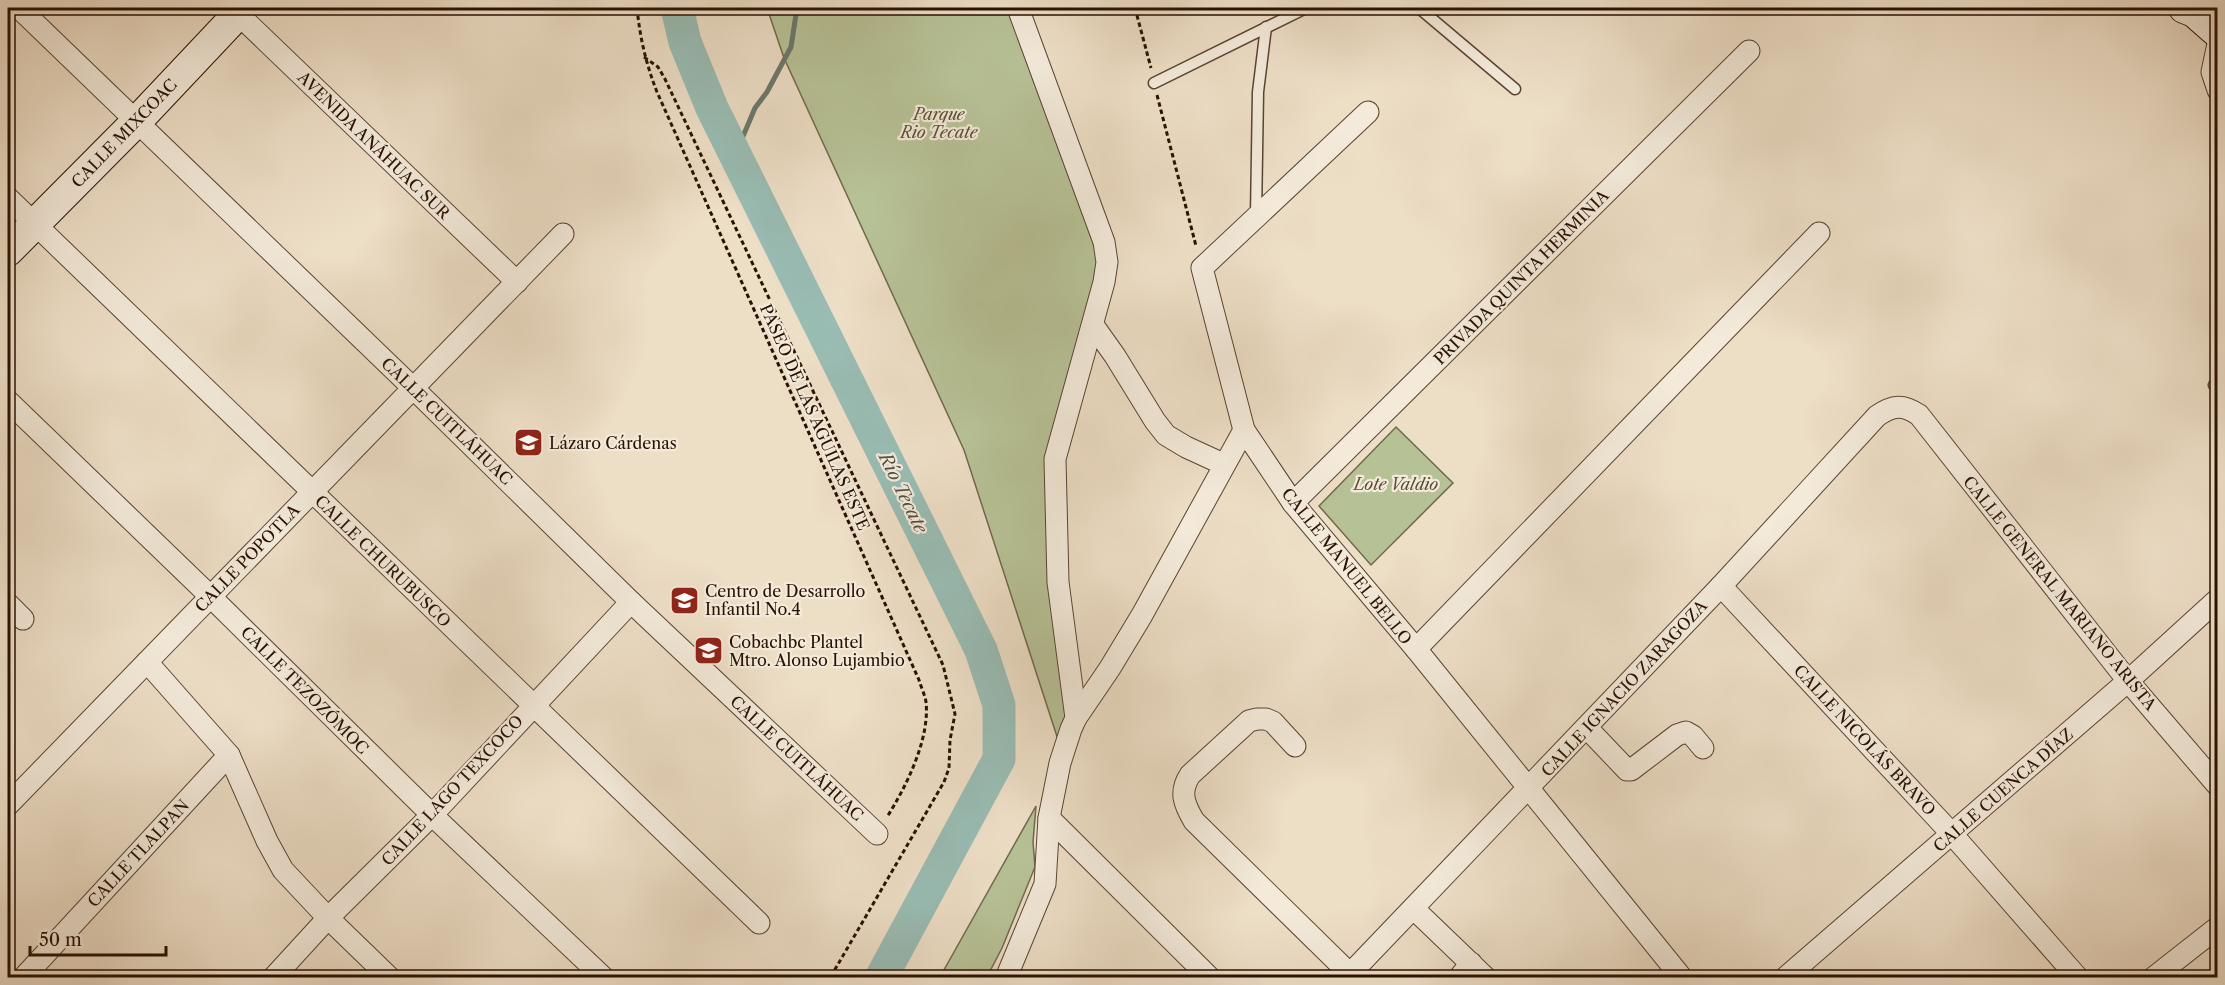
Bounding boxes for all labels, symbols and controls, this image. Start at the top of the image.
street label: AVENIDA ANÁHUAC SUR [293,66,455,224]
street label: CALLE MIXCOAC [67,74,181,192]
park label: Parque Rio Tecate [899,104,979,142]
street label: PRIVADA QUINTA HERMINIA [1429,185,1613,369]
street label: PASEO DE LAS AGUILAS ESTE [756,301,874,533]
street label: CALLE CUITLÁHUAC [377,353,517,489]
school or university icon: Lázaro Cárdenas [512,427,544,459]
place label: Lázaro Cárdenas [549,433,677,453]
water label: Río Tecate [873,447,933,538]
street label: CALLE GENERAL MARIANO ARISTA [1959,472,2162,715]
park label: Lote Valdio [1352,474,1438,494]
street label: CALLE MANUEL BELLO [1278,484,1416,648]
street label: CALLE CHURUBUSCO [311,491,455,631]
street label: CALLE POPOTLA [190,499,304,616]
place label: Centro de Desarrollo Infantil No.4 [705,581,865,619]
school or university icon: Centro de Desarrollo Infantil No.4 [668,584,700,616]
street label: CALLE IGNACIO ZARAGOZA [1537,595,1712,780]
street label: CALLE TEZOZÓMOC [237,622,373,758]
place label: Cobachbc Plantel Mtro. Alonso Lujambio [729,632,905,670]
school or university icon: Cobachbc Plantel Mtro. Alonso Lujambio [692,635,724,667]
street label: CALLE NICOLÁS BRAVO [1790,660,1940,820]
street label: CALLE CUITLÁHUAC [726,691,868,825]
street label: CALLE LAGO TEXCOCO [377,711,527,869]
street label: CALLE CUENCA DÍAZ [1929,724,2077,856]
street label: CALLE TLALPAN [83,795,193,911]
scale bar [30,919,166,957]
text: 50 m [39,929,82,951]

